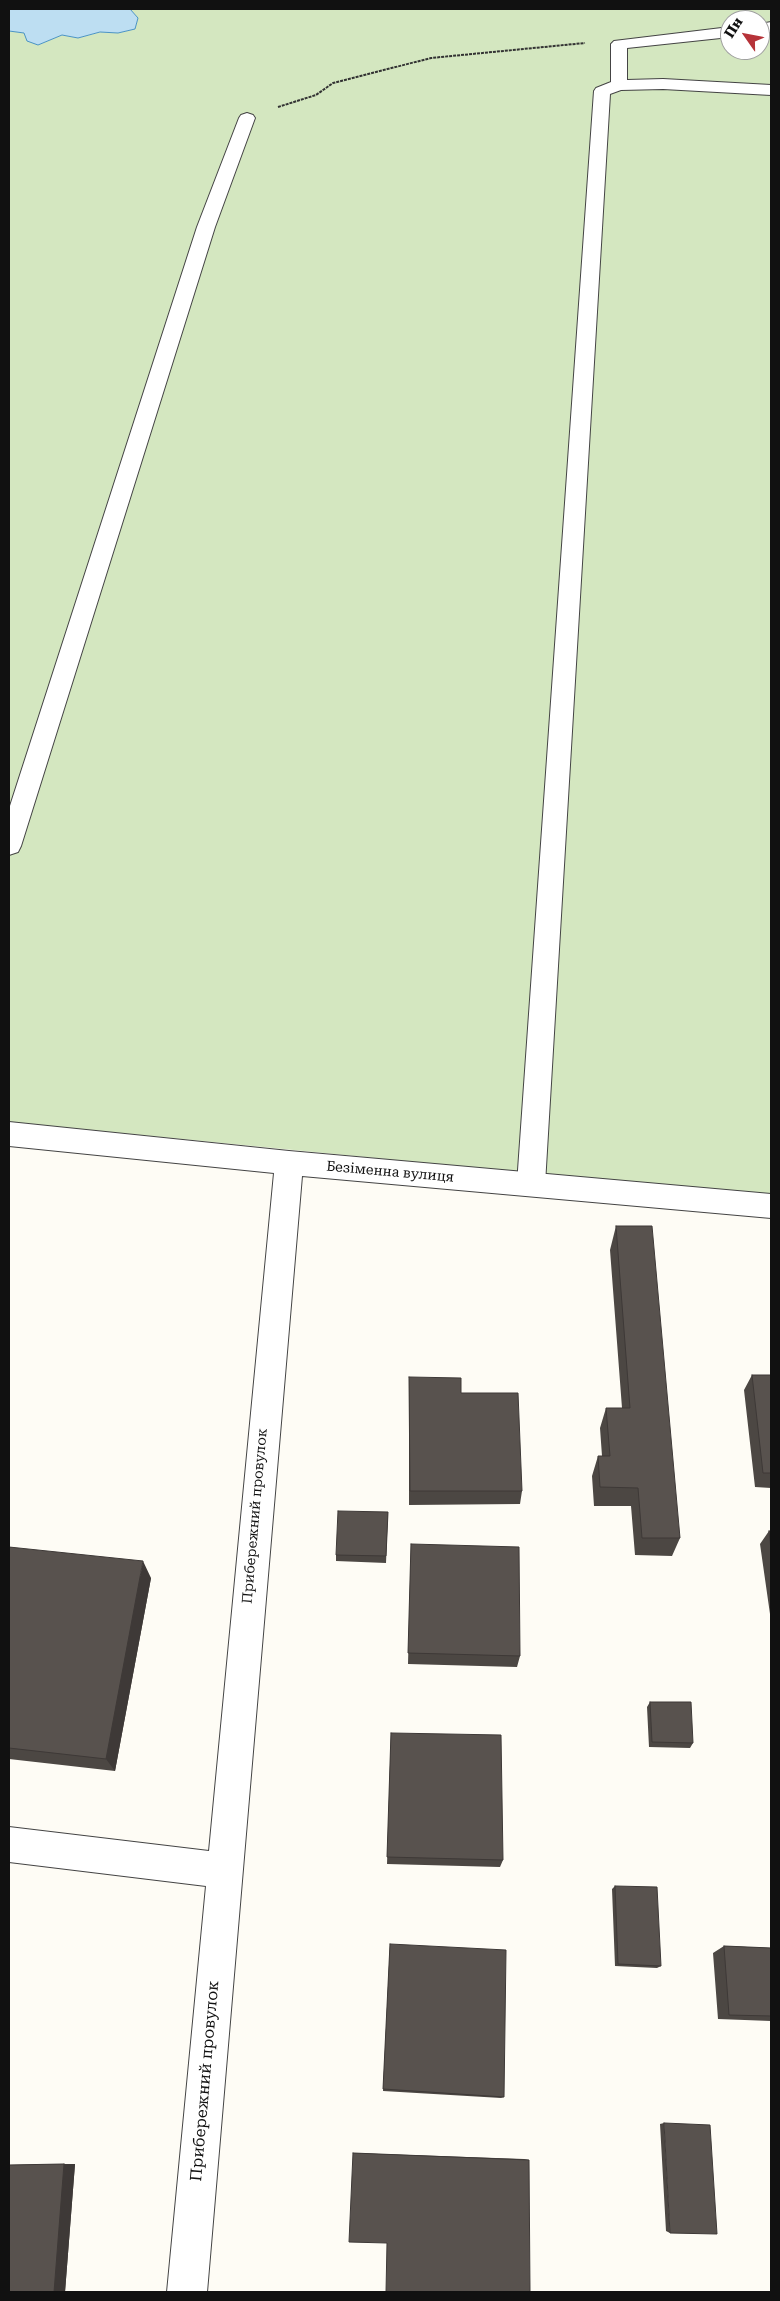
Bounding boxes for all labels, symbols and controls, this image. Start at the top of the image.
north arrow [720,10,770,60]
text: Пн [721,14,746,41]
street label: Безіменна вулиця [326,1158,454,1186]
street label: Прибережний провулок [239,1428,271,1604]
street label: Прибережний провулок [187,1980,223,2182]

